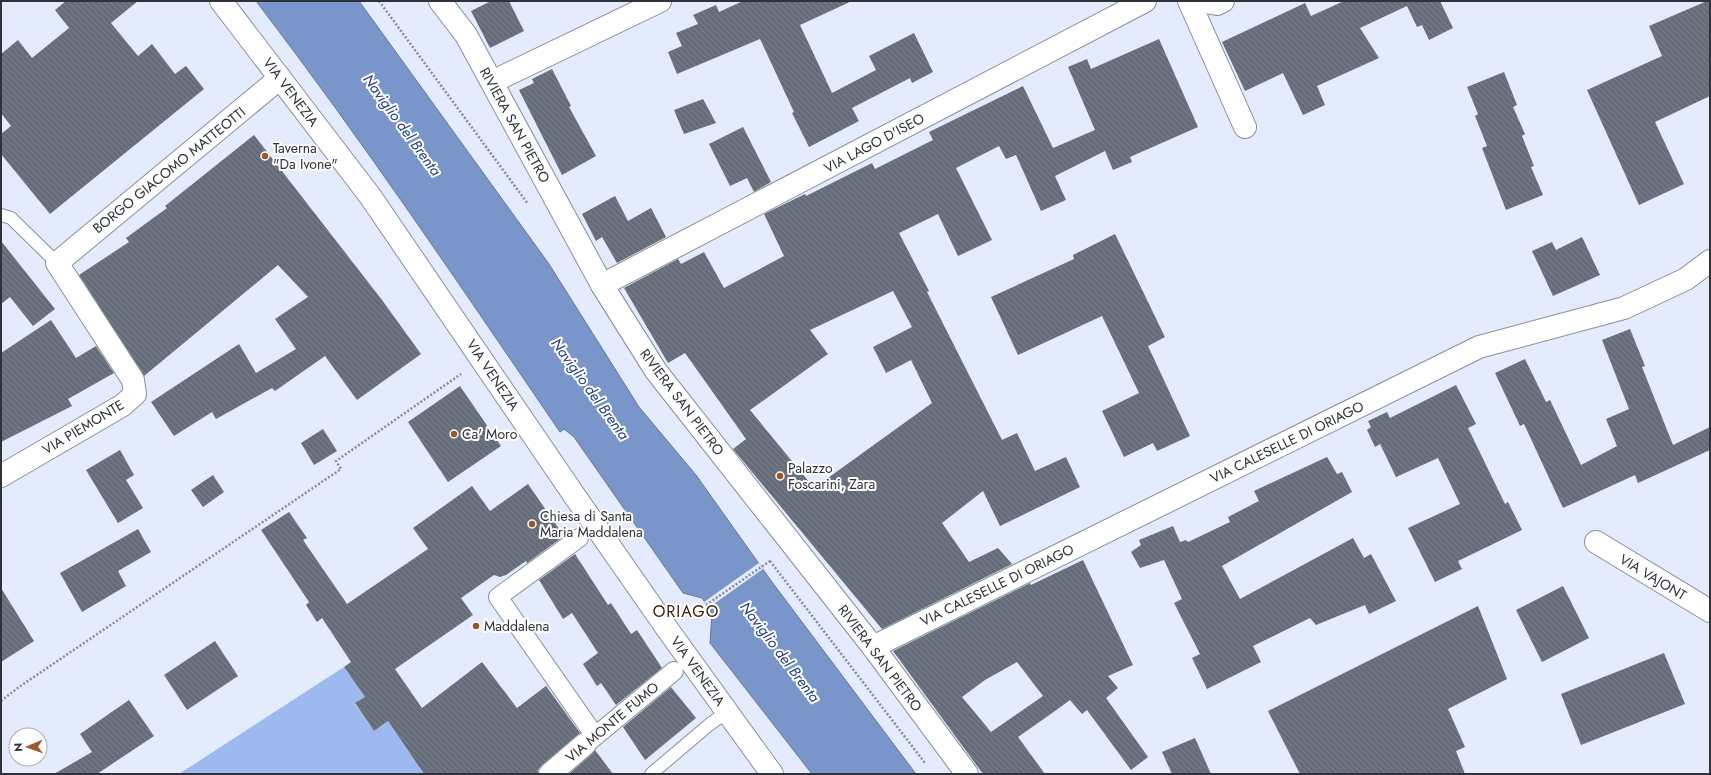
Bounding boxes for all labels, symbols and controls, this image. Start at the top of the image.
street label: VIA VENEZIA [258,53,324,131]
street label: RIVIERA SAN PIETRO [475,64,555,186]
water label: Naviglio del Brenta [358,70,447,181]
street label: BORGO GIACOMO MATTEOTTI [88,102,250,238]
street label: VIA LAGO D'ISEO [820,108,928,178]
place label: Taverna "Da Ivone" [273,138,338,174]
marker: Taverna "Da Ivone" [260,151,270,161]
water label: Naviglio del Brenta [546,334,635,445]
street label: VIA VENEZIA [462,335,525,415]
street label: RIVIERA SAN PIETRO [635,344,729,460]
street label: VIA PIEMONTE [38,395,128,459]
street label: VIA CALESELLE DI ORIAGO [1207,396,1367,488]
place label: Ca' Moro [462,424,518,444]
marker: Ca' Moro [449,429,459,439]
place label: Palazzo Foscarini, Zara [788,458,875,494]
marker: Palazzo Foscarini, Zara [775,471,785,481]
place label: Chiesa di Santa Maria Maddalena [540,506,643,542]
marker: Chiesa di Santa Maria Maddalena [527,519,537,529]
street label: VIA CALESELLE DI ORIAGO [917,539,1077,631]
street label: VIA VAJONT [1616,549,1691,605]
water label: Naviglio del Brenta [735,597,826,708]
district label: ORIAGO [653,600,719,623]
street label: RIVIERA SAN PIETRO [833,600,927,716]
place label: Maddalena [484,616,549,636]
marker: Maddalena [471,621,481,631]
street label: VIA VENEZIA [666,632,731,711]
street label: VIA MONTE FUMO [561,677,663,767]
north arrow [8,727,48,767]
text: N [10,743,26,752]

